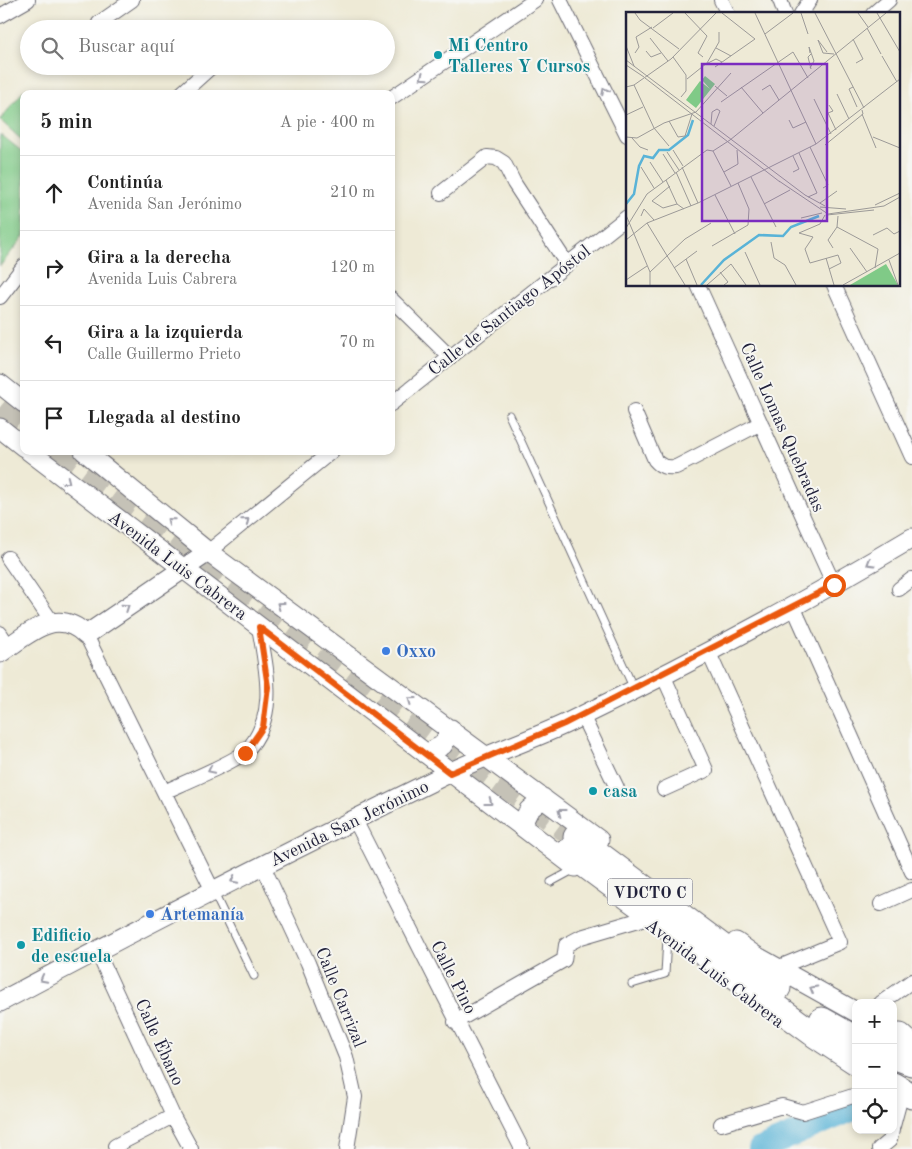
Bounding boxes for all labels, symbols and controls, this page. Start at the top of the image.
inset map [626,12,900,286]
search box [20,20,395,75]
icon: search [38,34,66,62]
place label: Mi Centro Talleres Y Cursos [448,37,590,76]
text: Buscar aquí [78,38,174,57]
marker: Mi Centro Talleres Y Cursos [432,49,444,61]
one-way arrow [419,70,428,80]
one-way arrow [601,88,611,97]
text: 5 min [40,112,93,133]
text: A pie · 400 m [280,115,375,131]
text: Continúa [87,174,163,193]
icon: ahead [40,179,68,207]
text: 210 m [330,185,375,201]
text: Avenida San Jerónimo [87,197,242,213]
street label: Calle de Santiago Apóstol [425,242,594,379]
text: Gira a la derecha [87,249,231,268]
icon: right [40,254,68,282]
text: 120 m [330,260,375,276]
text: Avenida Luis Cabrera [87,272,237,288]
text: Gira a la izquierda [87,324,243,343]
icon: left [40,329,68,357]
text: 70 m [339,335,375,351]
street label: Calle Lomas Quebradas [737,340,828,515]
text: Calle Guillermo Prieto [87,347,241,363]
icon: arrive [40,404,68,432]
text: Llegada al destino [87,409,241,428]
one-way arrow [61,475,71,484]
street label: Avenida Luis Cabrera [105,508,250,624]
one-way arrow [240,518,249,527]
one-way arrow [167,519,176,527]
one-way arrow [867,557,876,567]
route start [823,574,846,597]
one-way arrow [277,602,286,610]
one-way arrow [120,604,130,613]
place label: Oxxo [396,643,436,661]
marker: Oxxo [380,645,392,657]
one-way arrow [408,698,417,706]
route end [234,742,257,765]
one-way arrow [207,763,216,773]
street label: Avenida San Jerónimo [267,778,432,870]
place label: casa [603,783,637,801]
marker: casa [587,785,599,797]
one-way arrow [483,797,492,805]
one-way arrow [558,809,567,817]
one-way arrow [230,874,239,884]
road number: VDCTO C [608,879,692,906]
place label: Artemanía [160,906,244,924]
marker: Artemanía [144,908,156,920]
street label: Avenida Luis Cabrera [642,916,787,1032]
place label: Edificio de escuela [31,927,112,966]
street label: Calle Pino [427,938,479,1017]
marker: Edificio de escuela [15,939,27,951]
street label: Calle Carrizal [312,945,368,1050]
one-way arrow [39,973,48,983]
one-way arrow [810,985,819,995]
street label: Calle Ébano [131,995,191,1089]
map controls [852,999,897,1134]
button: + [852,999,897,1044]
button: − [852,1044,897,1089]
button: locate [852,1089,897,1134]

